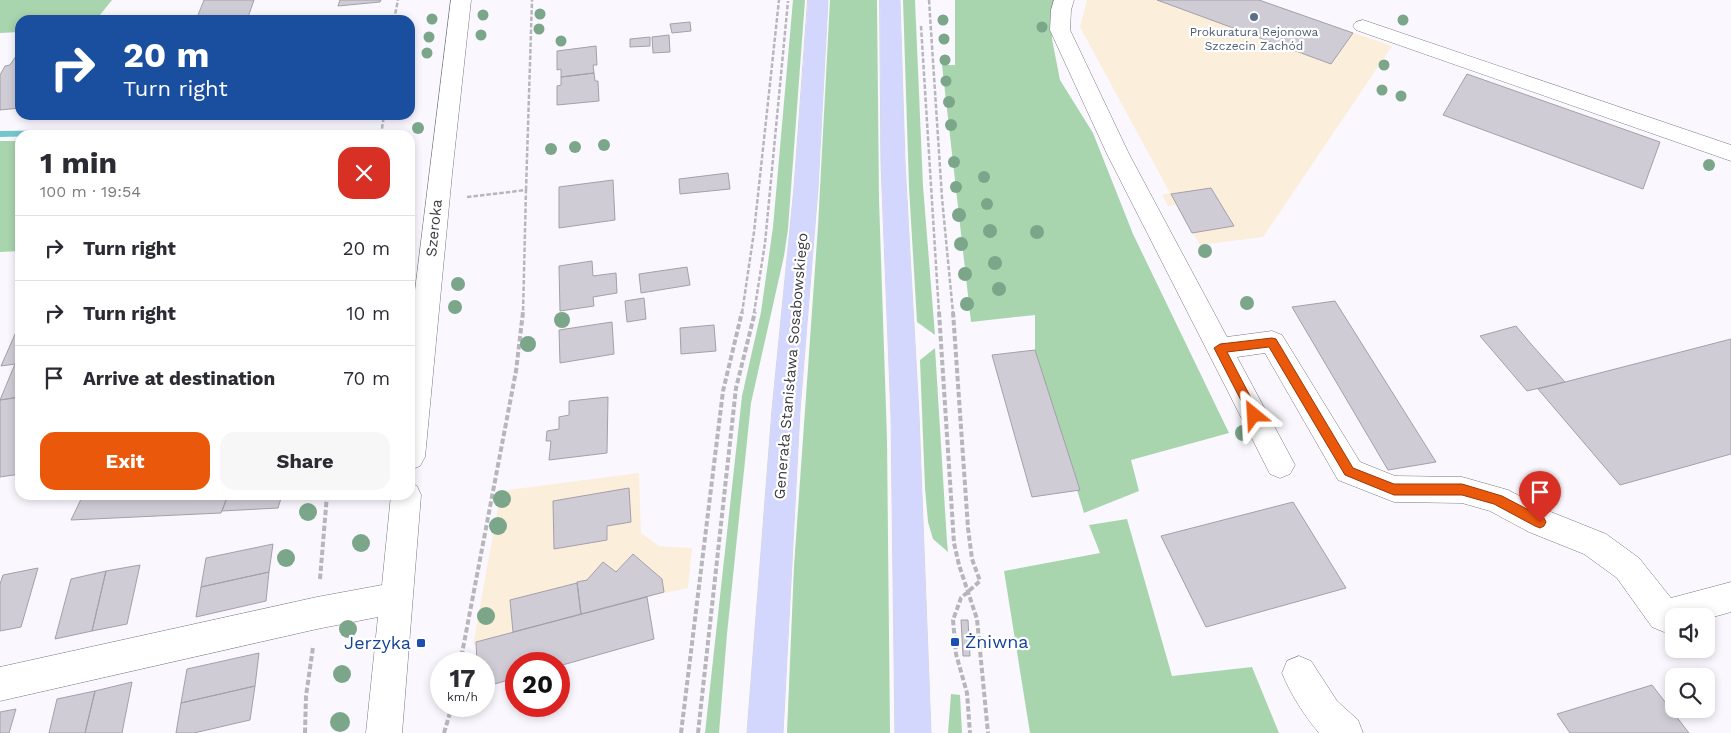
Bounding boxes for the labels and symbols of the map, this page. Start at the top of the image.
marker: Prokuratura Rejonowa Szczecin Zachód [1248,11,1260,23]
place label: Prokuratura Rejonowa Szczecin Zachód [1190,25,1319,53]
street label: Szeroka [422,198,446,258]
street label: Generała Stanisława Sosabowskiego [770,232,812,500]
position arrow [1227,388,1279,440]
pin [1519,471,1561,522]
place label: Żniwna [965,631,1029,652]
place label: Jerzyka [344,632,411,653]
marker: Żniwna [949,636,961,648]
marker: Jerzyka [415,637,427,649]
speed limit sign: 20 [505,652,570,717]

